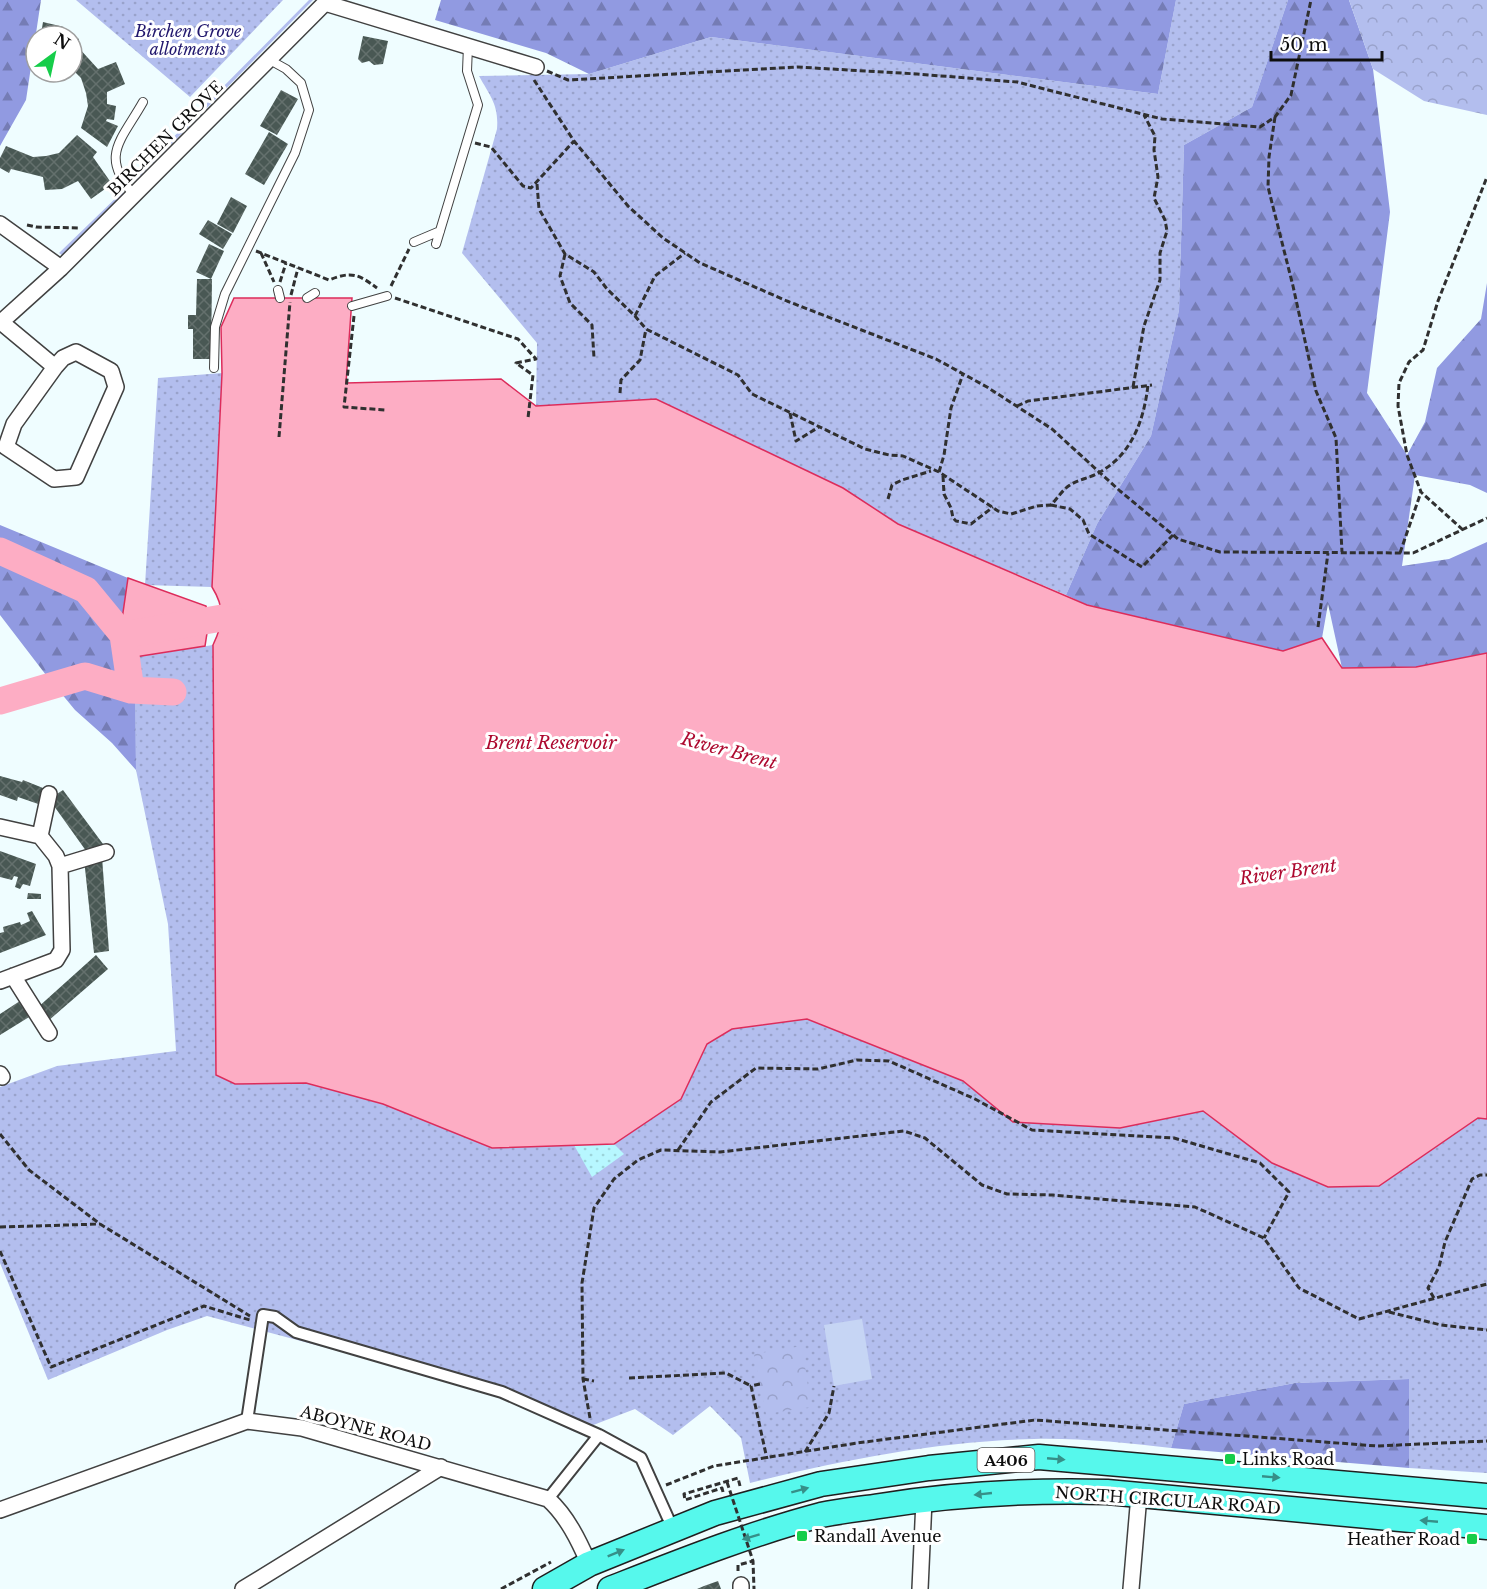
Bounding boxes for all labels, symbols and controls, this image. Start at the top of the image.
park label: Birchen Grove allotments [134,21,242,59]
north arrow [24,24,84,84]
scale bar [1271,24,1382,62]
text: N [50,29,74,54]
text: 50 m [1280,34,1328,56]
street label: BIRCHEN GROVE [103,76,227,200]
water label: River Brent [678,727,780,774]
water label: Brent Reservoir [484,732,617,754]
water label: River Brent [1237,854,1338,890]
street label: ABOYNE ROAD [297,1401,434,1455]
road number: A406 [978,1448,1034,1472]
place label: Links Road [1242,1449,1335,1469]
marker: Links Road [1223,1452,1237,1466]
one-way arrow [1046,1454,1065,1463]
one-way arrow [1261,1472,1280,1482]
street label: NORTH CIRCULAR ROAD [1054,1482,1282,1518]
one-way arrow [791,1485,809,1494]
one-way arrow [974,1489,993,1499]
one-way arrow [1419,1516,1438,1526]
place label: Randall Avenue [814,1526,941,1546]
marker: Randall Avenue [795,1529,809,1543]
place label: Heather Road [1347,1529,1460,1549]
marker: Heather Road [1465,1532,1479,1546]
one-way arrow [742,1533,760,1542]
one-way arrow [607,1548,625,1557]

